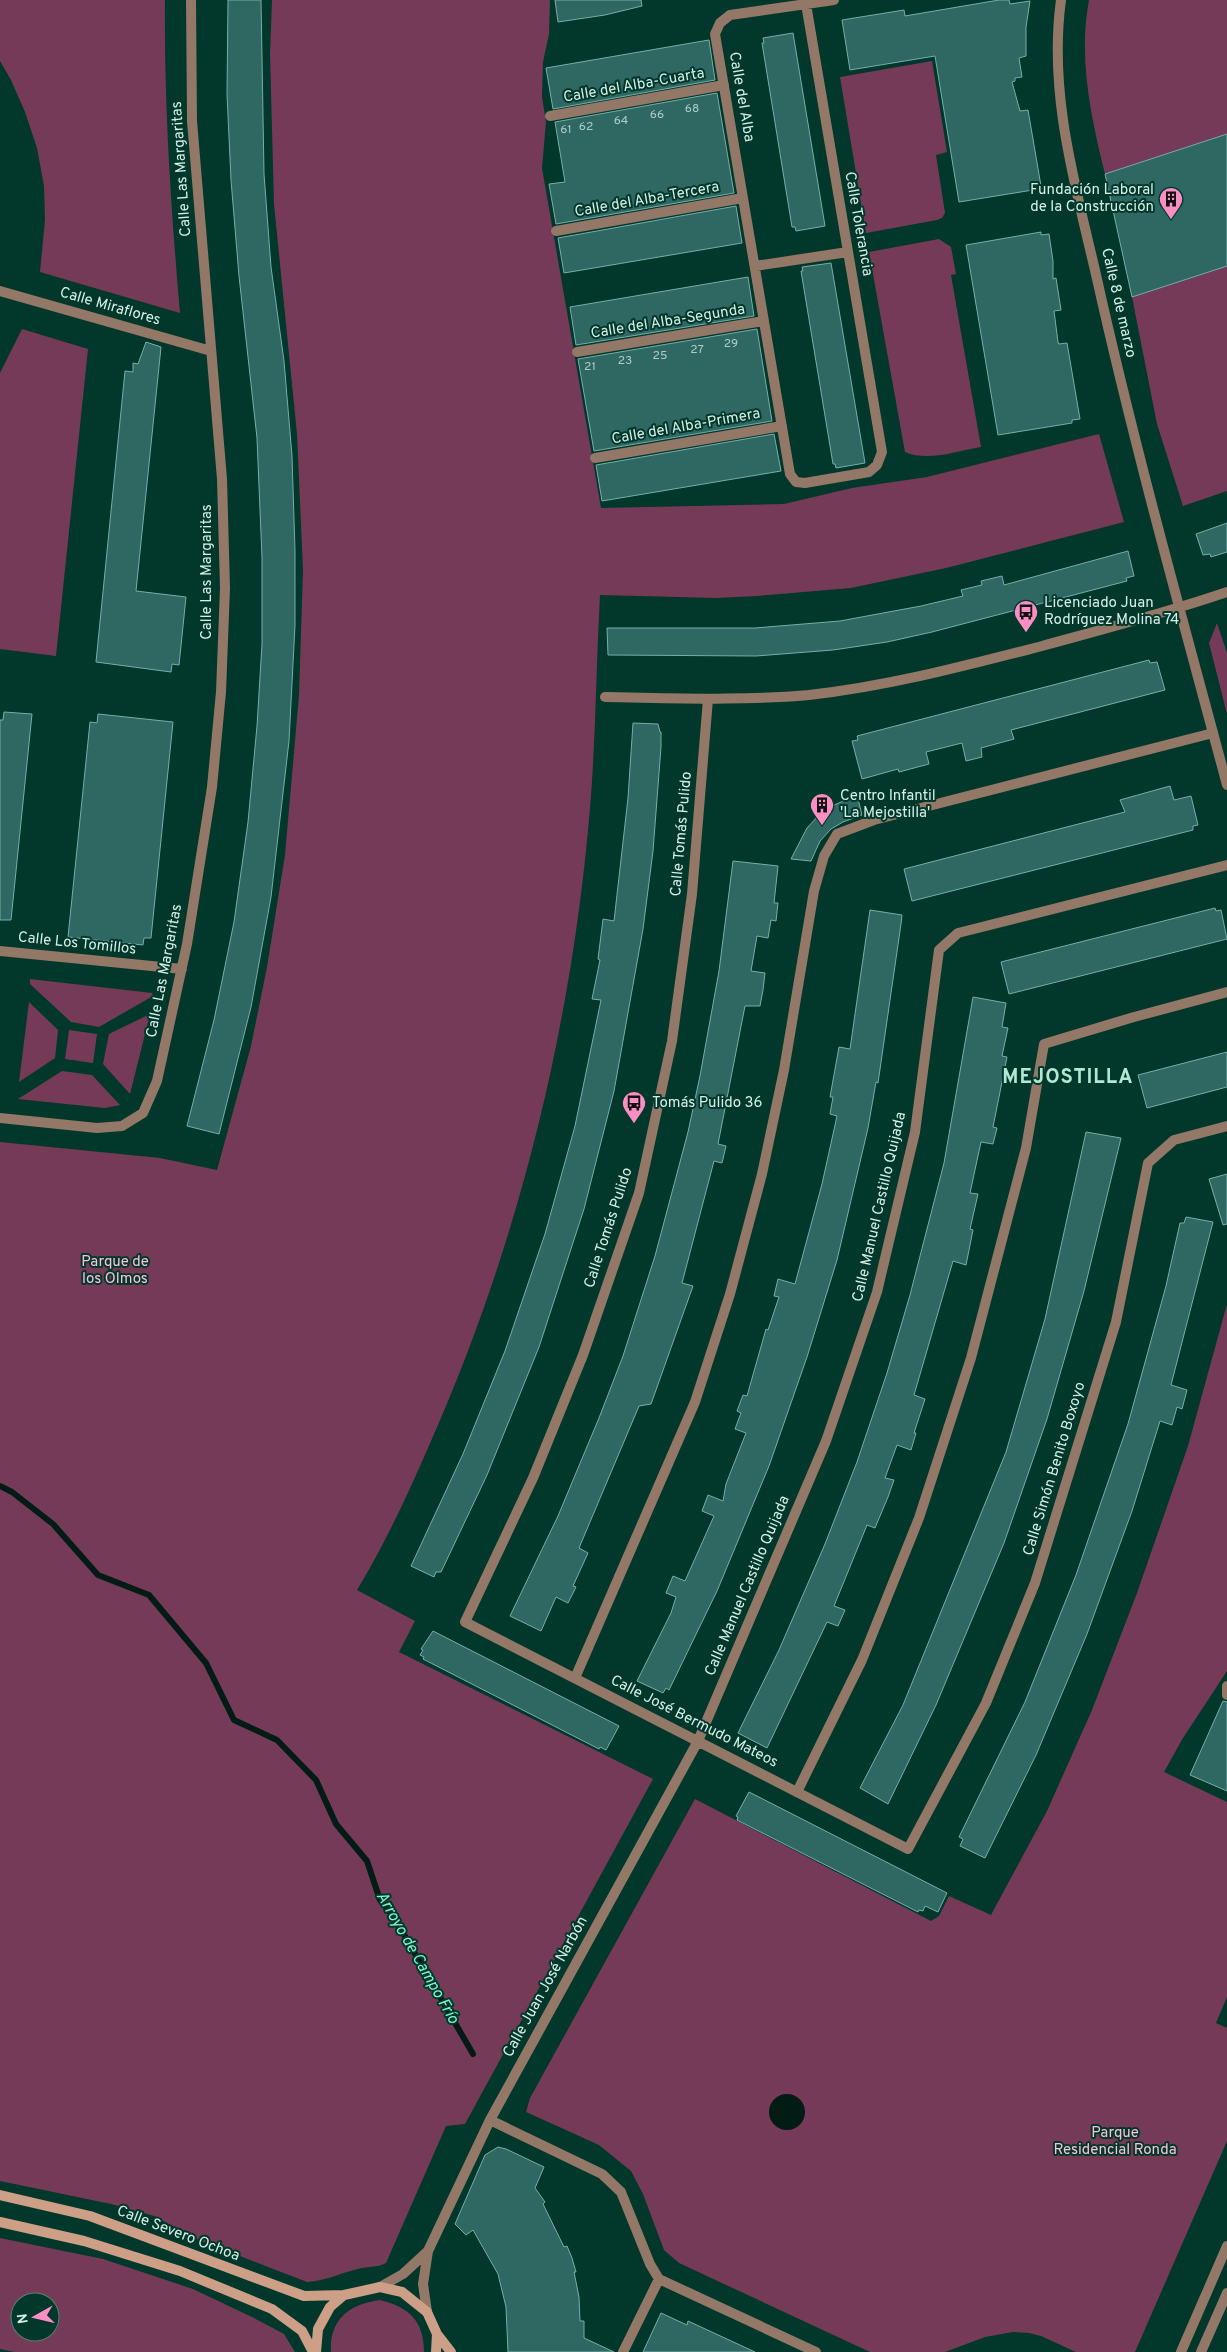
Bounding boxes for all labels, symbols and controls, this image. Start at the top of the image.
street label: Calle del Alba [724,51,758,143]
street label: Calle del Alba-Cuarta [562,64,706,108]
street label: Calle Las Margaritas [168,101,196,237]
house number: 68 [685,101,699,117]
house number: 66 [650,107,664,123]
house number: 64 [614,113,628,129]
house number: 62 [579,119,593,135]
house number: 61 [560,122,572,138]
street label: Calle Tolerancia [839,170,877,278]
street label: Calle del Alba-Tercera [573,178,721,222]
place label: Fundación Laboral de la Construcción [1030,181,1154,217]
building icon: Fundación Laboral de la Construcción [1158,186,1184,220]
street label: Calle 8 de marzo [1096,246,1140,360]
street label: Calle Miraflores [57,284,163,330]
street label: Calle del Alba-Segunda [590,300,746,344]
house number: 29 [724,336,738,352]
house number: 27 [690,342,704,358]
house number: 25 [653,348,667,364]
house number: 23 [618,353,632,369]
house number: 21 [584,359,596,375]
street label: Calle del Alba-Primera [610,405,762,449]
street label: Calle Las Margaritas [198,504,217,640]
place label: Licenciado Juan Rodríguez Molina 74 [1044,594,1179,630]
bus stop icon: Licenciado Juan Rodríguez Molina 74 [1013,599,1039,633]
street label: Calle Tomás Pulido [667,771,697,897]
place label: Centro Infantil 'La Mejostilla' [840,787,936,823]
building icon: Centro Infantil 'La Mejostilla' [809,792,835,826]
street label: Calle Las Margaritas [143,903,187,1039]
street label: Calle Los Tomillos [17,928,137,960]
district label: MEJOSTILLA [1002,1065,1134,1091]
bus stop icon: Tomás Pulido 36 [621,1090,647,1124]
place label: Tomás Pulido 36 [652,1094,763,1113]
street label: Calle Manuel Castillo Quijada [849,1110,911,1304]
street label: Calle Tomás Pulido [581,1165,637,1291]
park label: Parque de los Olmos [81,1253,149,1289]
street label: Calle Simón Benito Boxoyo [1019,1380,1091,1558]
street label: Calle Manuel Castillo Quijada [701,1493,795,1679]
street label: Calle José Bermudo Mateos [607,1671,781,1773]
water label: Arroyo de Campo Frío [371,1888,463,2028]
street label: Calle Juan José Narbón [499,1913,593,2061]
park label: Parque Residencial Ronda [1053,2124,1177,2160]
street label: Calle Severo Ochoa [114,2202,242,2266]
north arrow [10,2292,60,2342]
text: N [14,2312,33,2325]

